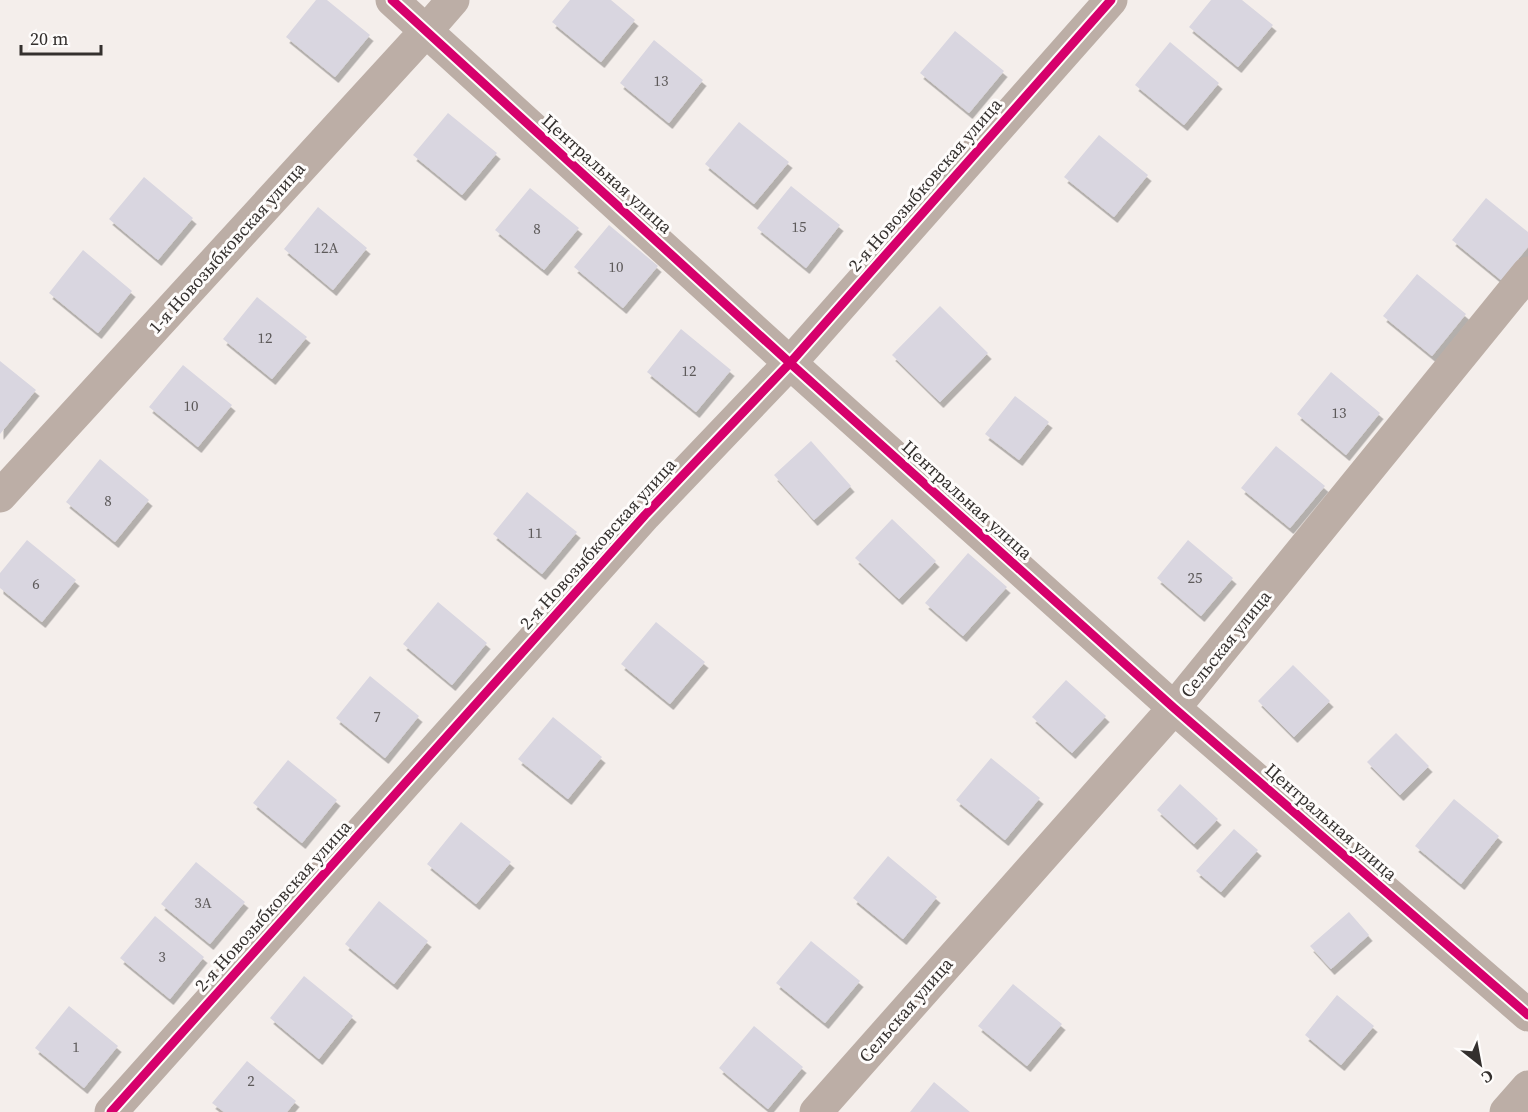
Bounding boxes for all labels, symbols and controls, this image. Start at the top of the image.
scale bar [21,18,100,56]
text: 20 m [30,26,68,51]
house number: 13 [653,70,669,91]
street label: 2-я Новозыбковская улица [842,92,1008,277]
street label: Центральная улица [537,108,679,240]
street label: 1-я Новозыбковская улица [143,156,311,339]
house number: 15 [791,216,807,237]
house number: 8 [533,218,541,239]
house number: 12А [314,237,339,258]
house number: 10 [608,256,624,277]
house number: 12 [257,327,273,348]
house number: 12 [681,360,697,381]
house number: 10 [183,395,199,416]
house number: 13 [1331,402,1347,423]
street label: Центральная улица [897,434,1039,566]
street label: 2-я Новозыбковская улица [514,452,682,635]
house number: 8 [104,490,112,511]
house number: 11 [527,522,543,543]
house number: 25 [1187,567,1203,588]
house number: 6 [32,573,40,594]
street label: Сельская улица [1174,584,1277,703]
house number: 7 [373,706,381,727]
street label: Центральная улица [1260,757,1403,887]
street label: 2-я Новозыбковская улица [189,814,357,997]
house number: 3А [194,892,212,913]
house number: 3 [158,946,166,967]
street label: Сельская улица [853,951,959,1068]
north arrow [1450,1034,1510,1094]
house number: 1 [72,1036,80,1057]
text: С [1478,1065,1498,1089]
house number: 2 [247,1070,255,1091]

